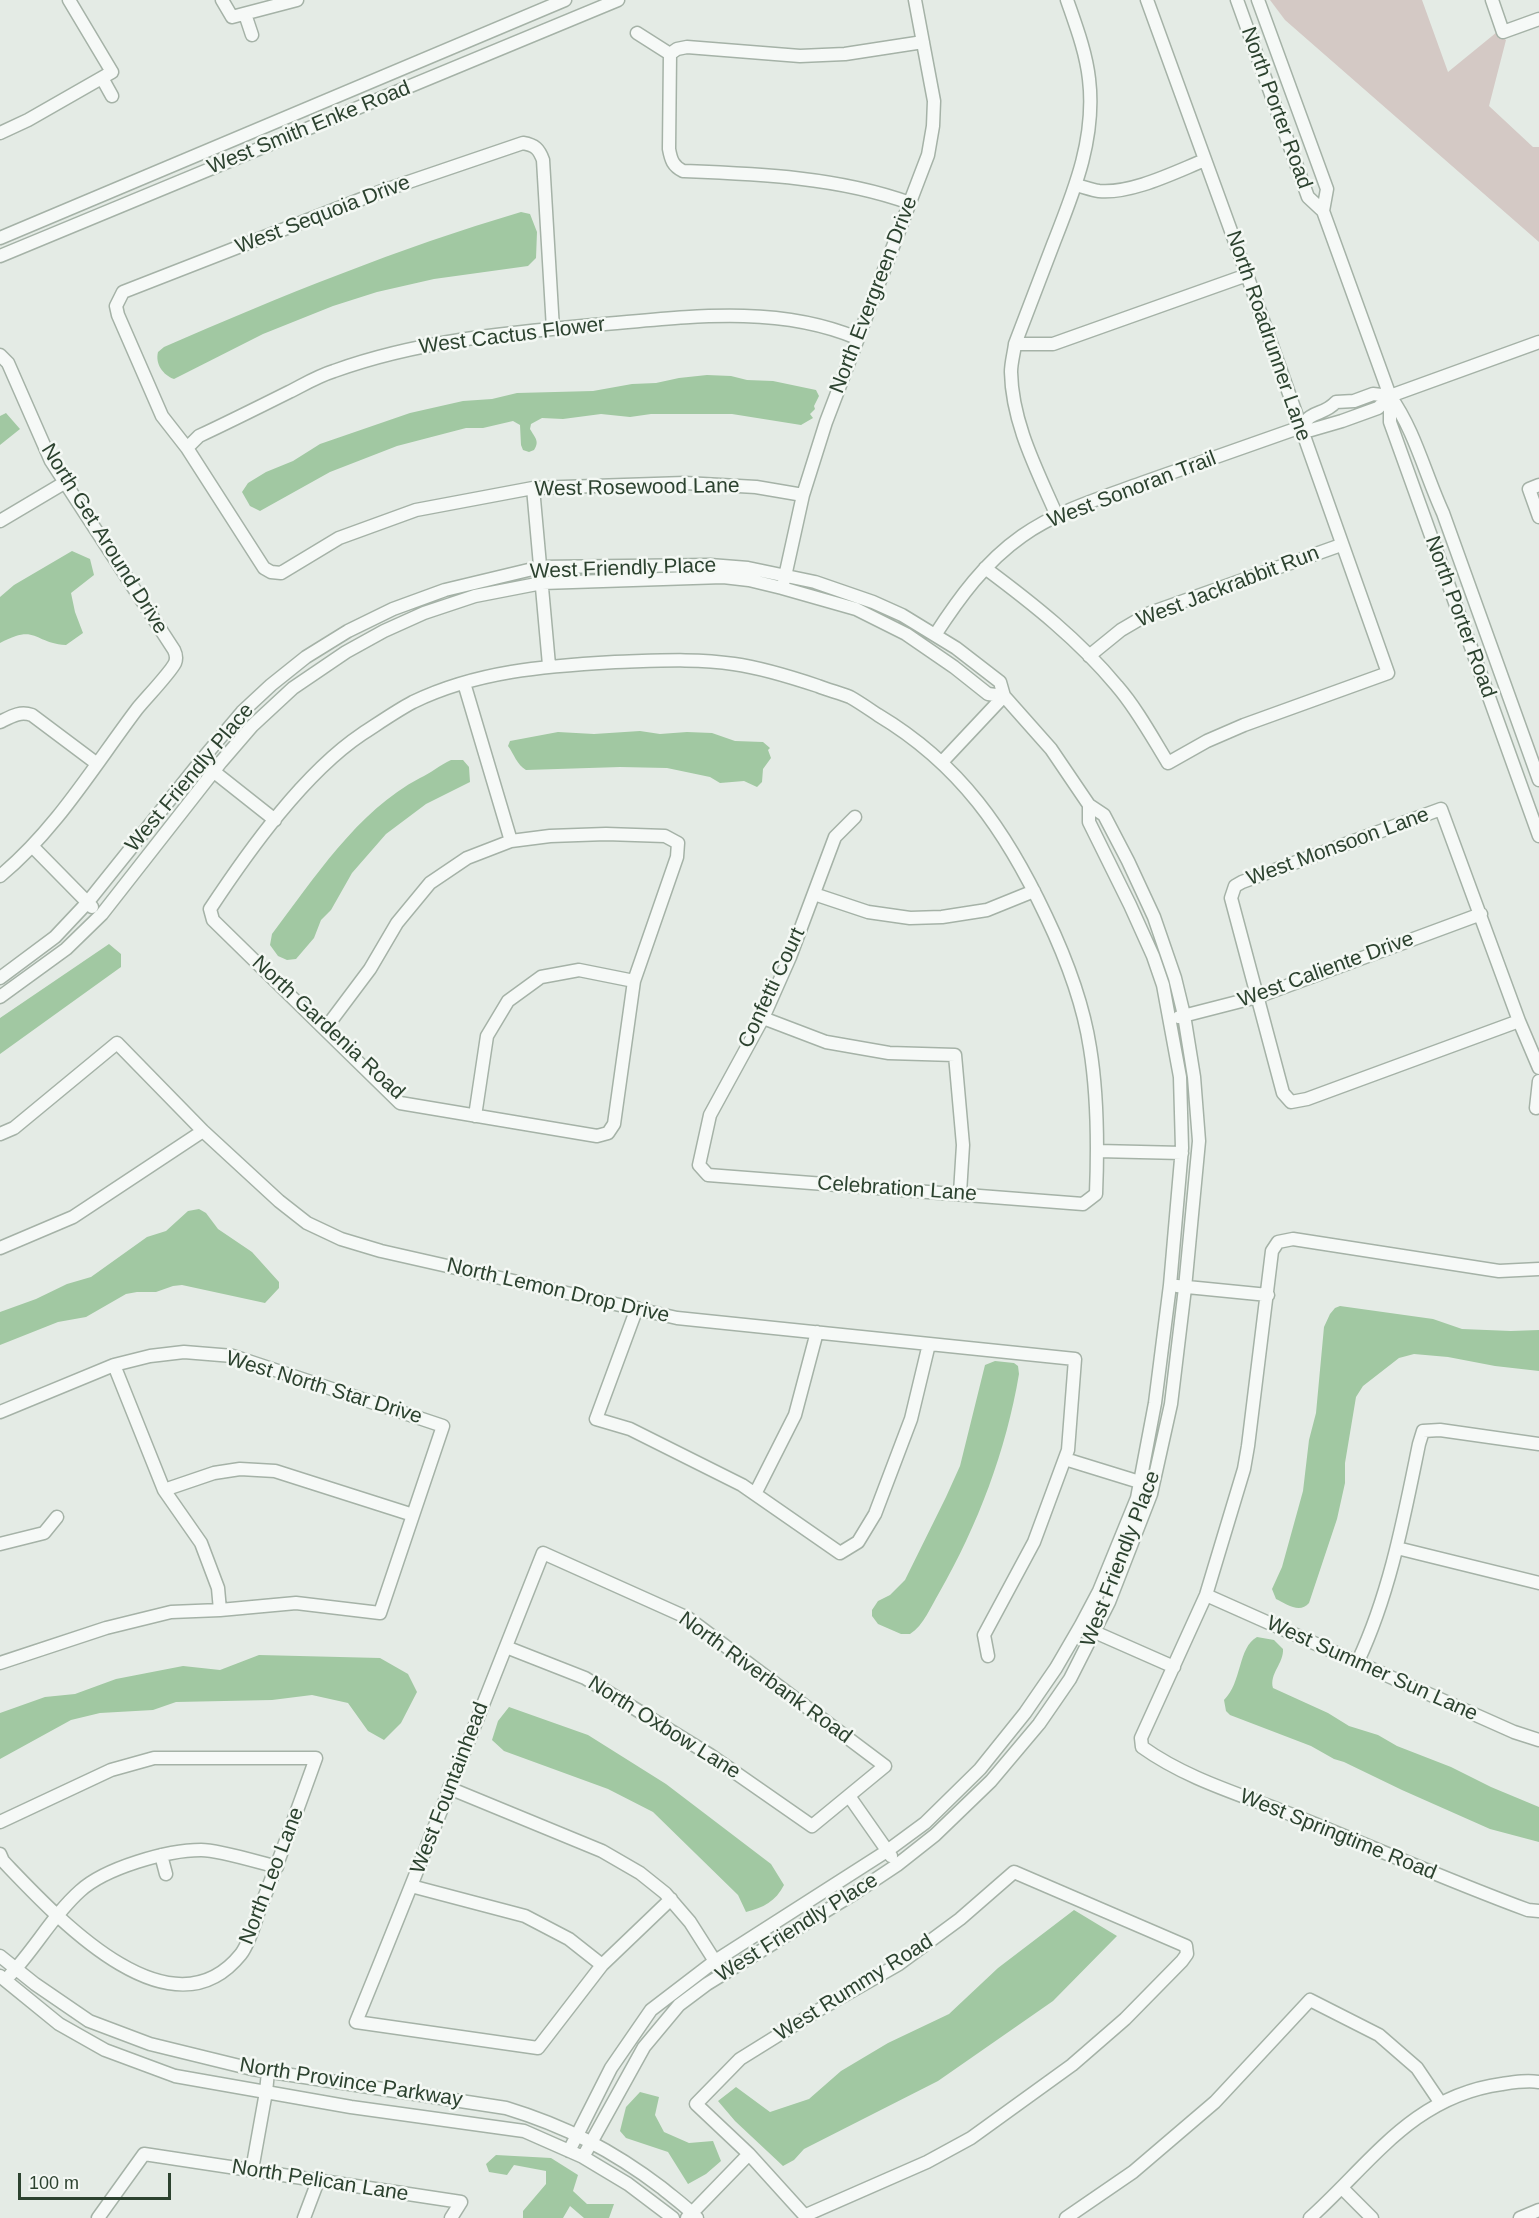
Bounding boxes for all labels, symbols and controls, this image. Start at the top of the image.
street label: North Porter Road [1235,24,1317,192]
street label: West Smith Enke Road [204,76,414,180]
street label: West Sequoia Drive [232,170,414,260]
street label: North Evergreen Drive [825,193,923,397]
street label: North Roadrunner Lane [1220,228,1316,444]
street label: West Cactus Flower [417,312,607,360]
street label: North Get Around Drive [35,439,173,639]
street label: West Sonoran Trail [1044,446,1220,534]
street label: West Rosewood Lane [534,474,740,502]
street label: North Porter Road [1419,533,1501,701]
street label: West Jackrabbit Run [1133,541,1323,633]
street label: West Friendly Place [529,553,717,585]
street label: West Friendly Place [120,699,260,857]
street label: West Monsoon Lane [1243,802,1433,892]
street label: Confetti Court [733,924,811,1052]
street label: West Caliente Drive [1235,926,1417,1014]
street label: North Gardenia Road [246,951,410,1105]
street label: Celebration Lane [816,1171,978,1207]
street label: North Lemon Drop Drive [444,1253,672,1329]
street label: West North Star Drive [223,1346,425,1430]
street label: West Friendly Place [1076,1468,1166,1650]
street label: North Riverbank Road [674,1607,856,1749]
street label: West Summer Sun Lane [1263,1611,1481,1727]
street label: North Oxbow Lane [583,1671,745,1785]
street label: West Fountainhead [406,1699,494,1877]
street label: West Springtime Road [1236,1784,1440,1886]
street label: North Leo Lane [234,1804,310,1948]
street label: West Friendly Place [711,1868,883,1988]
street label: West Rummy Road [770,1929,938,2047]
street label: North Province Parkway [238,2053,464,2113]
street label: North Pelican Lane [230,2155,410,2207]
scale bar [21,2161,174,2199]
text: 100 m [29,2173,79,2193]

